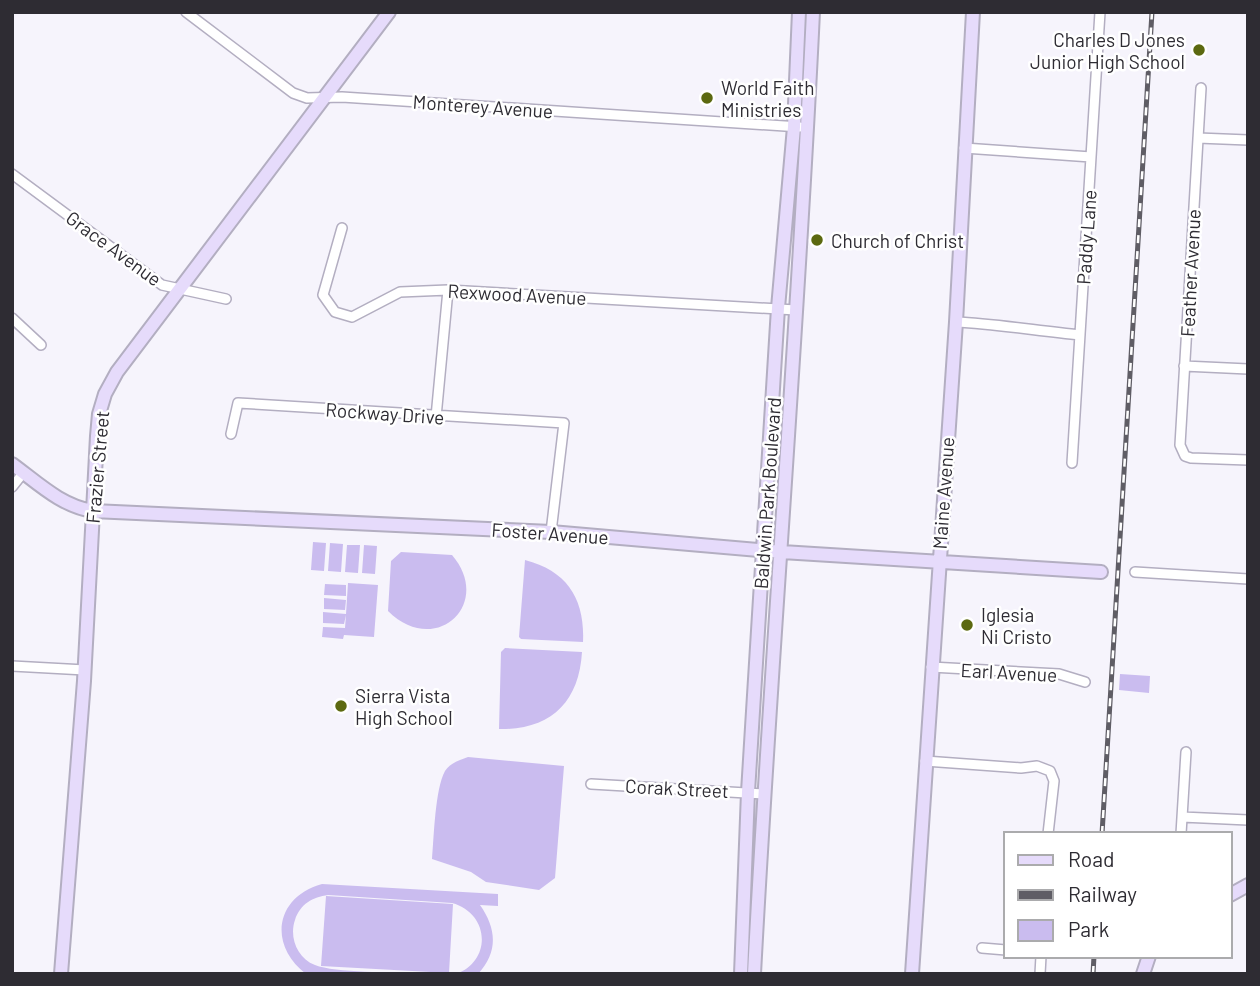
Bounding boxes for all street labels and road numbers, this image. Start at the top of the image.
street label: Monterey Avenue [412,90,554,122]
street label: Paddy Lane [1071,189,1101,285]
street label: Grace Avenue [62,206,166,290]
street label: Feather Avenue [1175,209,1205,337]
street label: Rexwood Avenue [447,279,587,309]
street label: Baldwin Park Boulevard [749,396,785,590]
street label: Rockway Drive [325,397,445,429]
street label: Frazier Street [81,410,113,524]
street label: Maine Avenue [928,436,958,550]
street label: Foster Avenue [491,517,609,549]
street label: Earl Avenue [960,658,1058,686]
street label: Corak Street [625,774,729,802]

